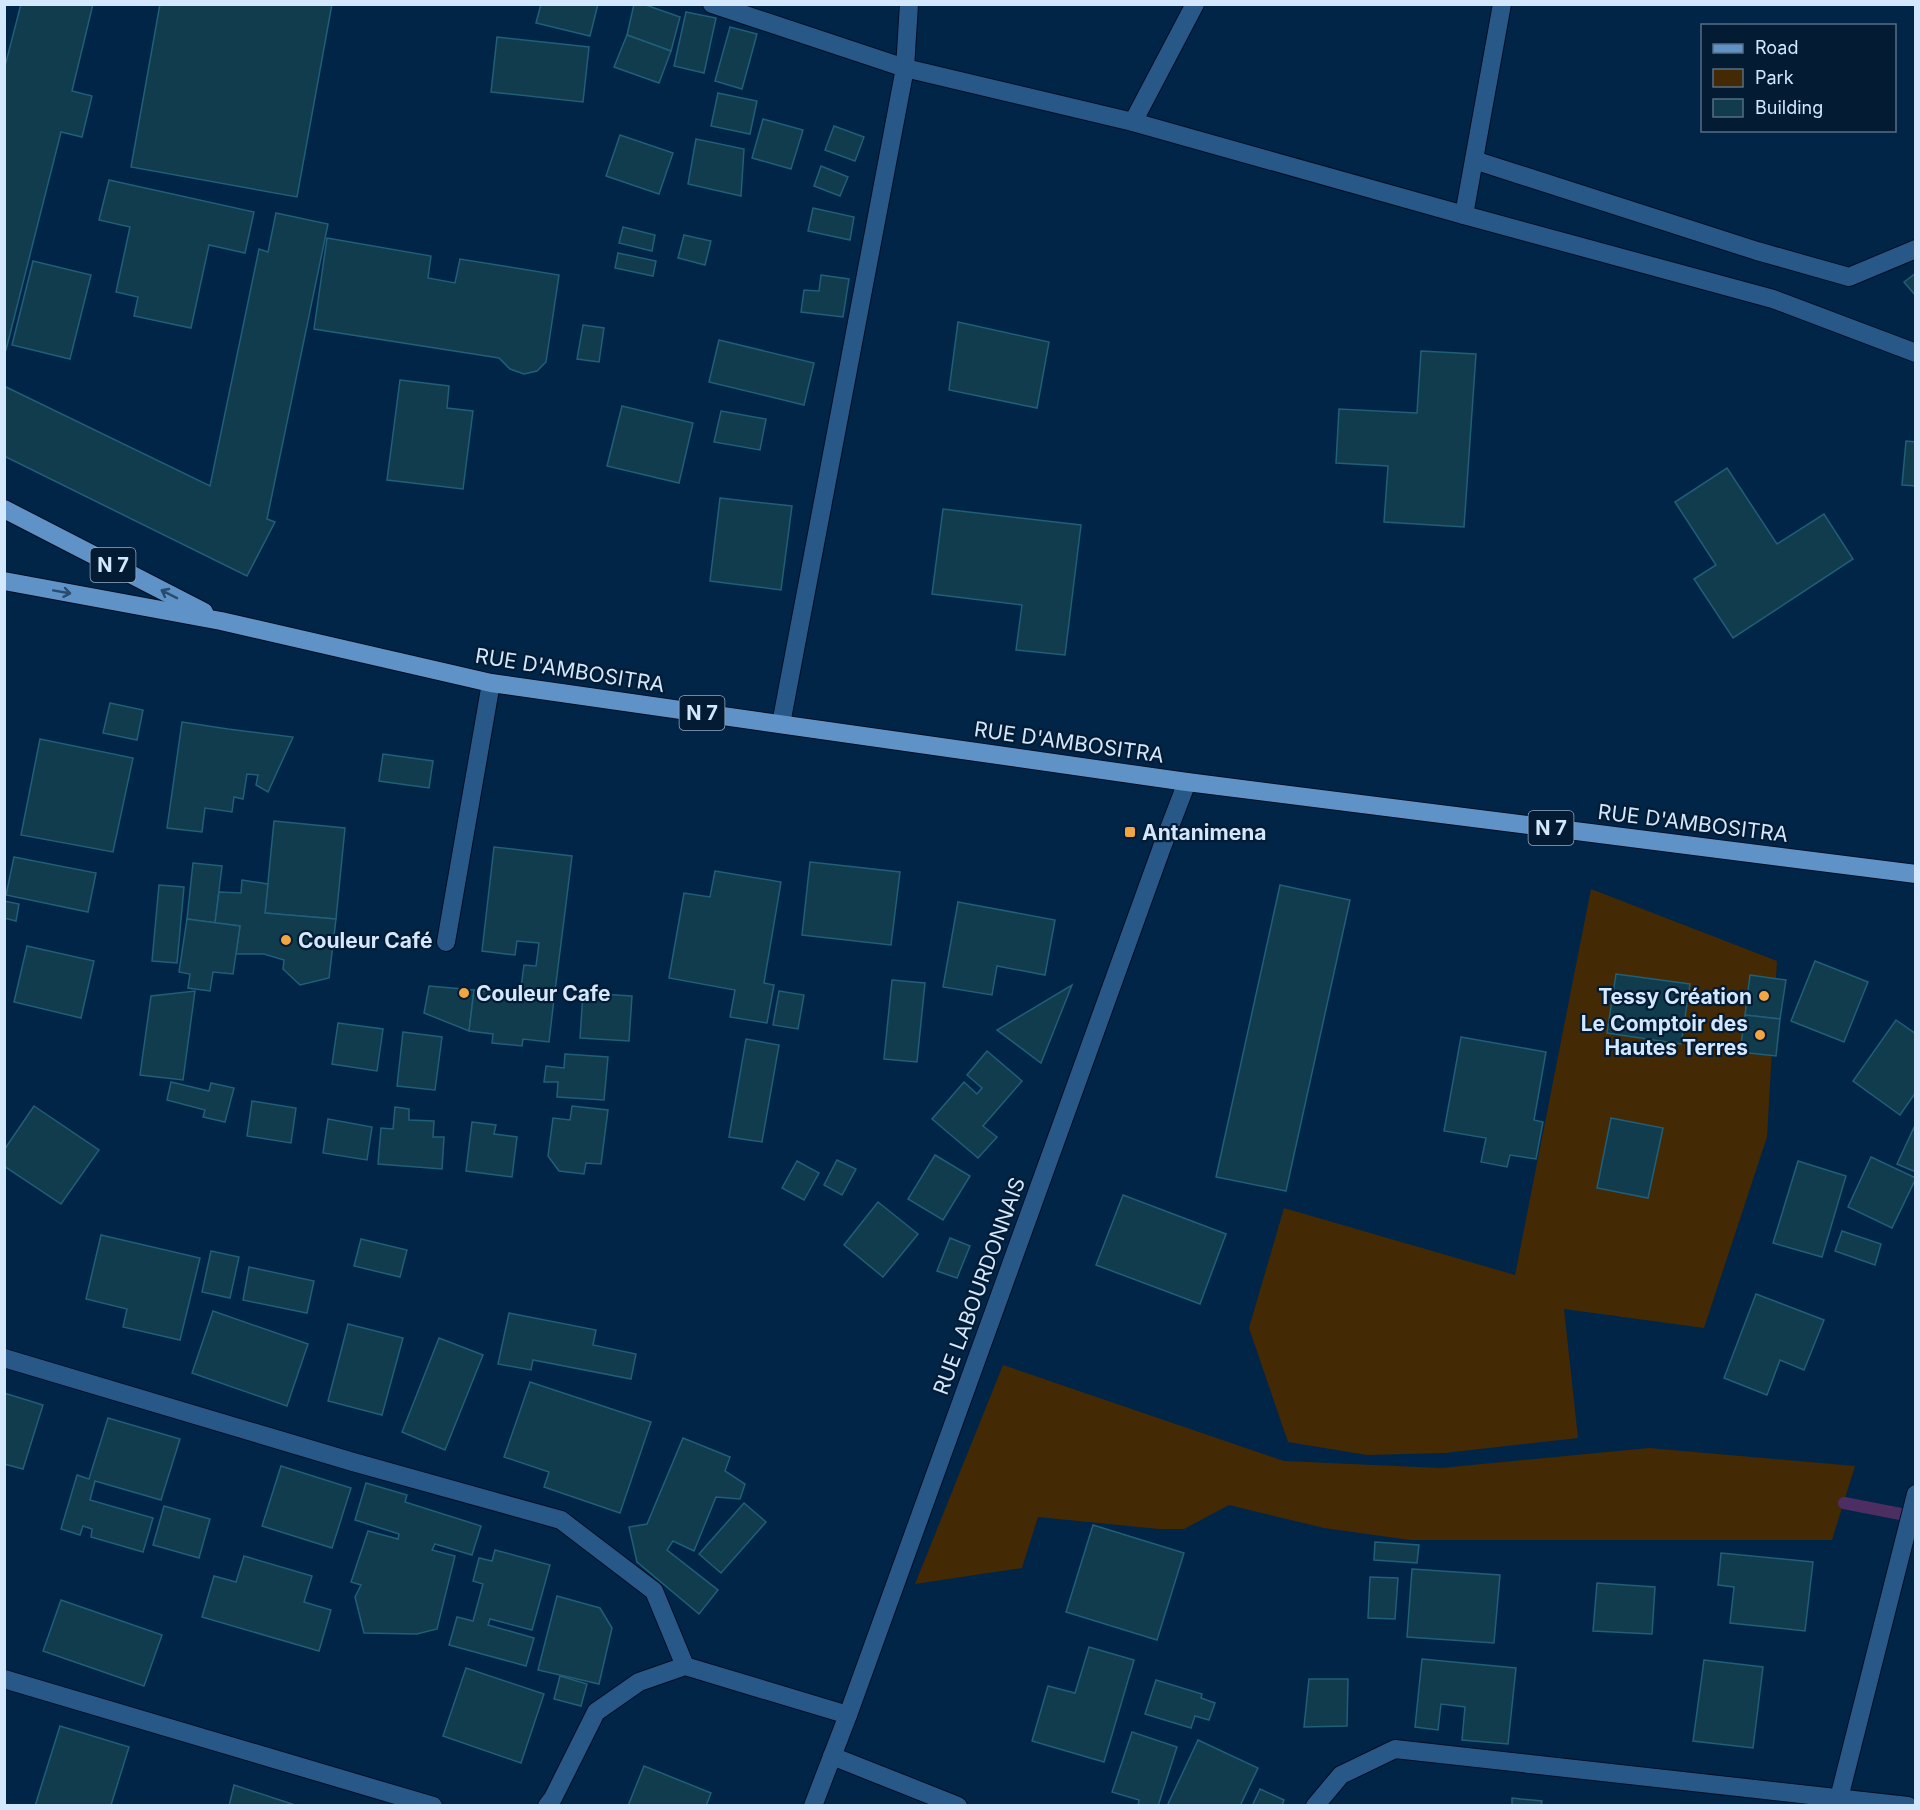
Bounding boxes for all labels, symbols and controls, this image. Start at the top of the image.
legend [1701,24,1896,132]
text: Road [1755,37,1798,58]
text: Park [1755,67,1794,88]
text: Building [1755,97,1823,118]
road number: N 7 [90,548,136,582]
one-way arrow [52,586,71,597]
one-way arrow [161,588,178,600]
street label: RUE D'AMBOSITRA [474,643,666,697]
road number: N 7 [680,696,724,730]
street label: RUE D'AMBOSITRA [972,716,1166,768]
street label: RUE D'AMBOSITRA [1596,799,1790,847]
road number: N 7 [1528,811,1574,845]
place label: Antanimena [1142,820,1266,845]
marker: Antanimena [1123,825,1137,839]
place label: Couleur Café [298,928,432,953]
marker: Couleur Café [279,933,293,947]
place label: Couleur Cafe [476,981,610,1006]
place label: Tessy Création [1598,984,1752,1009]
marker: Couleur Cafe [457,986,471,1000]
marker: Tessy Création [1757,989,1771,1003]
place label: Le Comptoir des Hautes Terres [1581,1011,1748,1060]
marker: Le Comptoir des Hautes Terres [1753,1028,1767,1042]
street label: RUE LABOURDONNAIS [928,1174,1030,1398]

